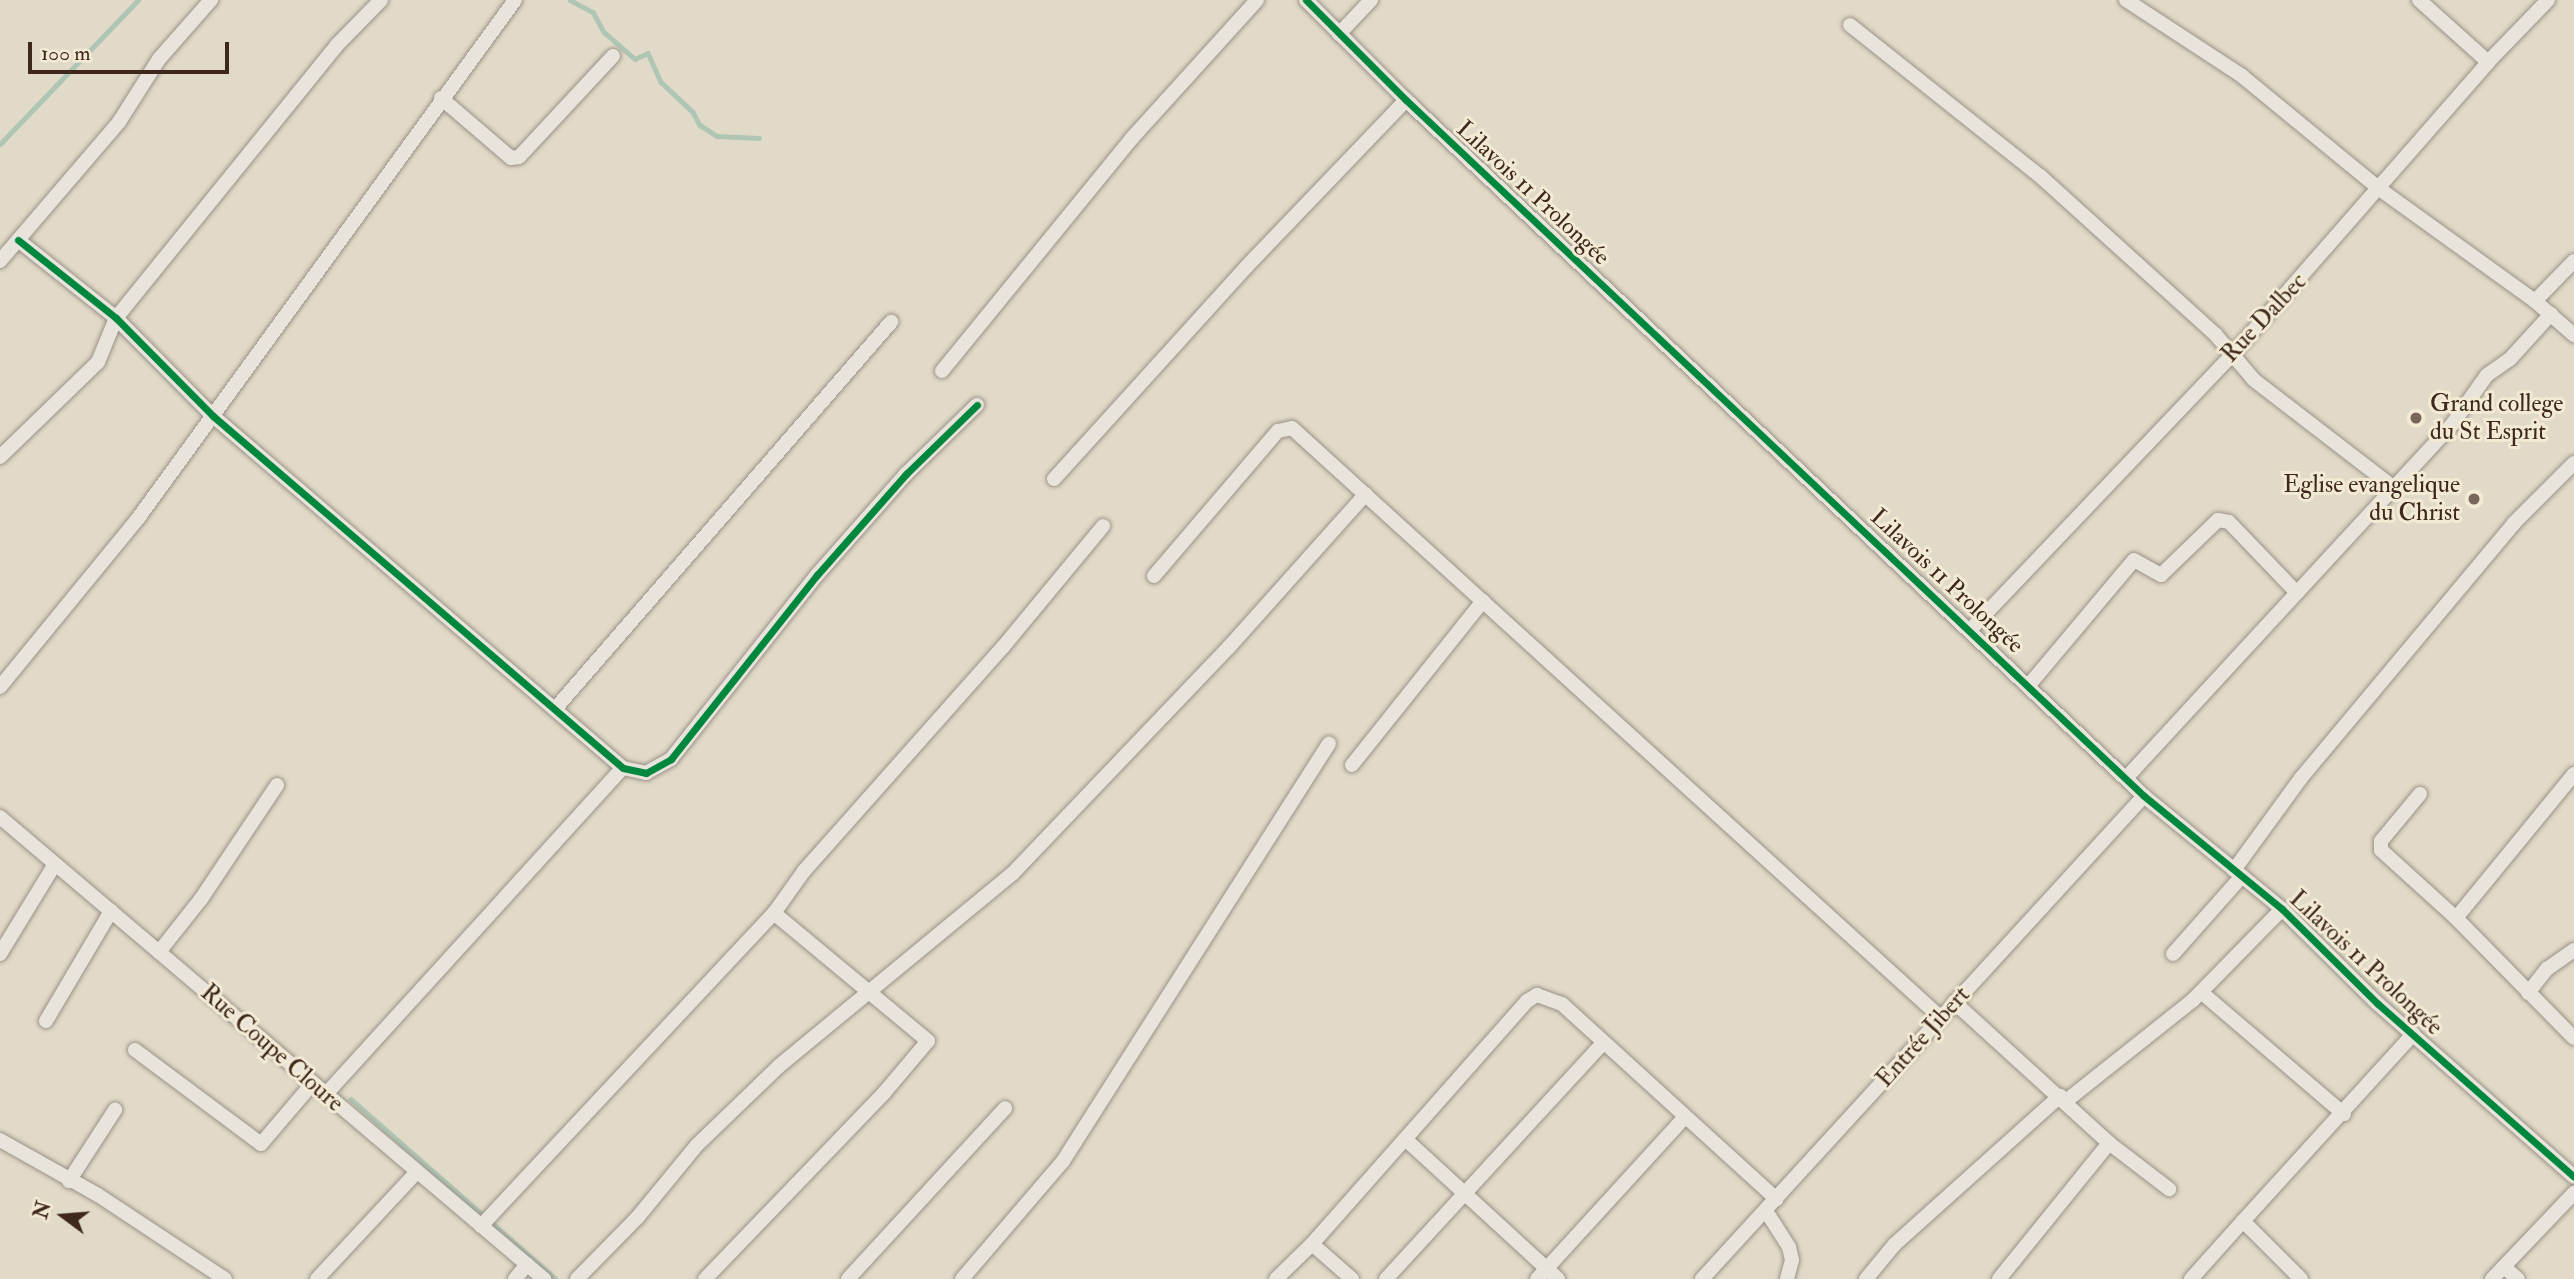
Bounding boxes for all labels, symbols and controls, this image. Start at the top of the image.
scale bar [32,28,233,72]
text: 100 m [41,40,91,67]
street label: Lilavois 11 Prolongée [1450,115,1616,271]
street label: Rue Dalbec [2215,267,2313,369]
place label: Grand college du St Esprit [2430,390,2563,446]
marker: Grand college du St Esprit [2408,410,2424,426]
place label: Eglise evangelique du Christ [2283,471,2460,527]
marker: Eglise evangelique du Christ [2466,491,2482,507]
street label: Lilavois 11 Prolongée [1864,503,2030,659]
street label: Lilavois 11 Prolongée [2283,885,2449,1041]
street label: Rue Coupe Cloure [195,978,349,1118]
street label: Entrée Jibert [1870,981,1976,1093]
north arrow [28,1181,98,1251]
text: N [29,1199,57,1222]

